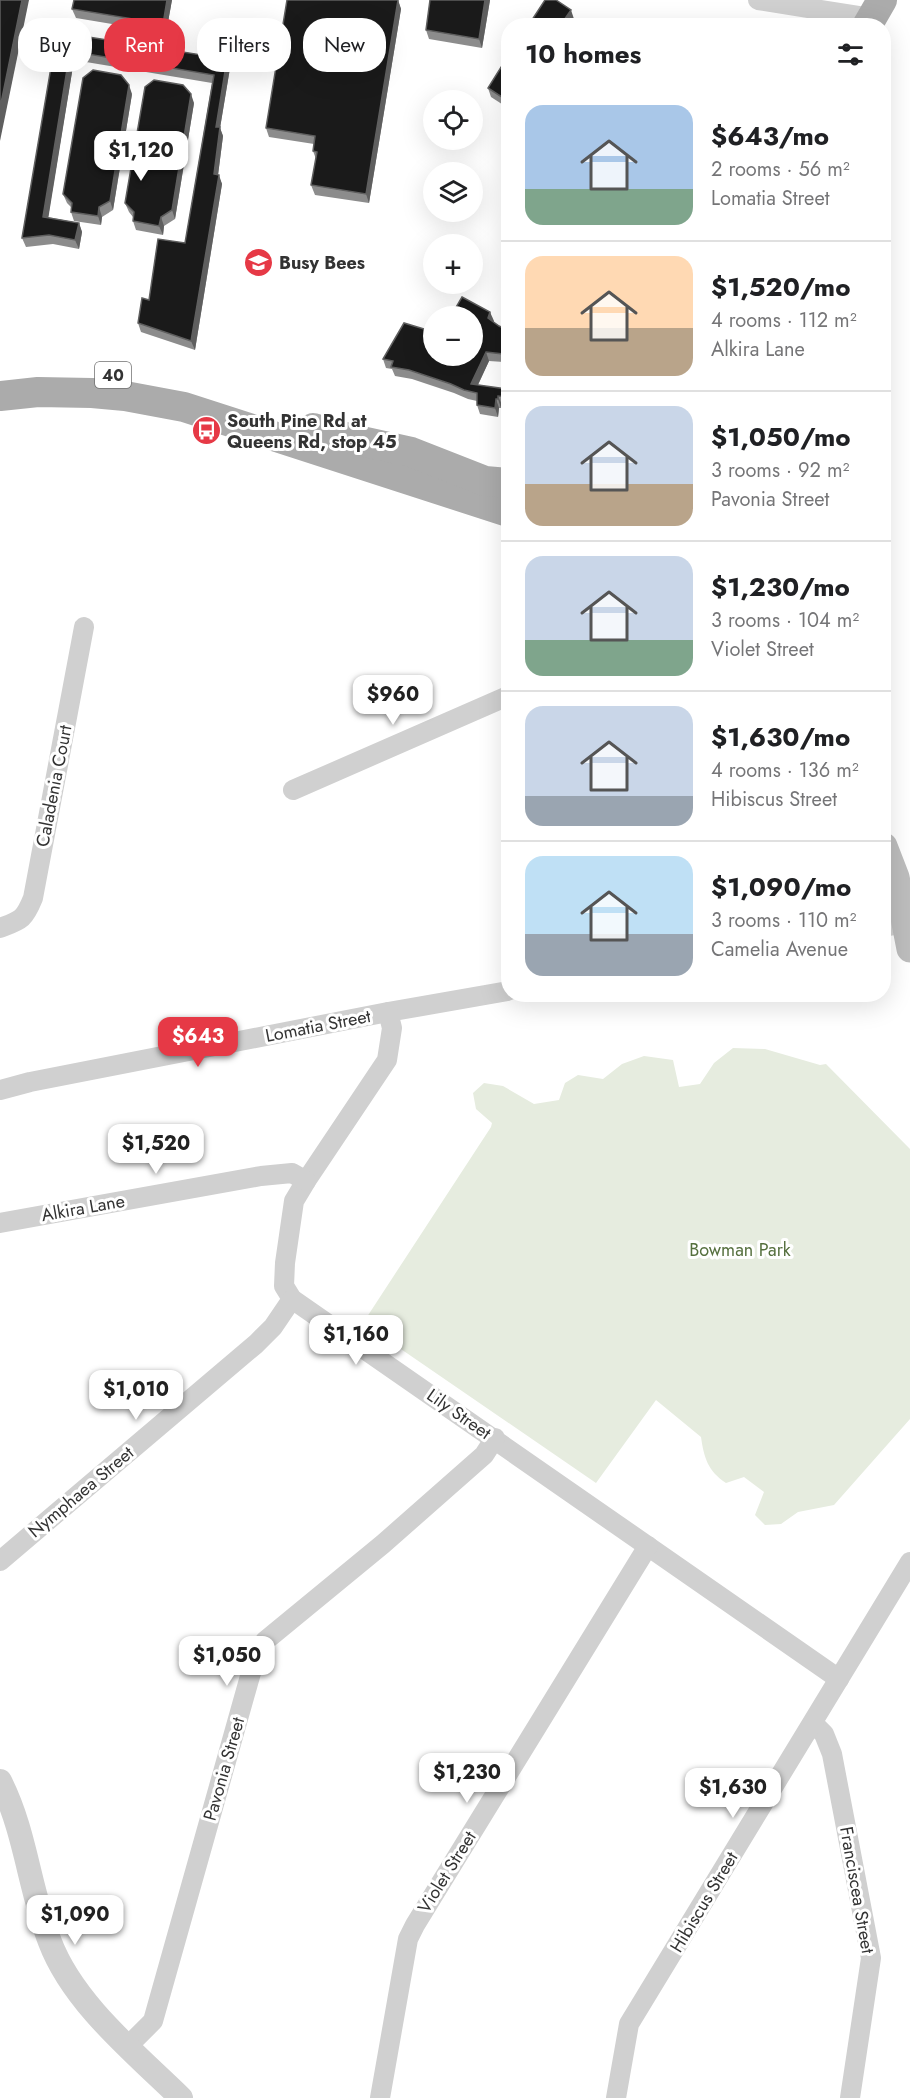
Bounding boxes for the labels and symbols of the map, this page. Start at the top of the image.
pin: $1,120 [92,131,190,182]
school or university icon: Busy Bees [242,247,274,279]
place label: Busy Bees [279,250,365,276]
road number: 40 [95,362,131,388]
place label: South Pine Rd at Queens Rd, stop 45 [227,408,397,455]
bus stop icon: South Pine Rd at Queens Rd, stop 45 [190,415,222,447]
pin: $960 [357,675,429,726]
street label: Caladenia Court [29,722,79,849]
street label: Lomatia Street [263,1003,373,1049]
pin: $643 [162,1017,234,1068]
pin: $1,520 [107,1124,205,1175]
street label: Alkira Lane [39,1188,127,1228]
park label: Bowman Park [689,1237,791,1263]
pin: $1,160 [307,1315,405,1366]
pin: $1,010 [87,1370,185,1421]
street label: Lily Street [422,1382,497,1446]
street label: Nymphaea Street [23,1440,140,1544]
pin: $1,050 [178,1636,276,1687]
street label: Pavonia Street [197,1714,251,1824]
pin: $1,230 [418,1753,516,1804]
pin: $1,630 [684,1768,782,1819]
street label: Violet Street [411,1825,483,1918]
street label: Franciscea Street [833,1825,881,1956]
street label: Hibiscus Street [664,1846,745,1957]
pin: $1,090 [26,1895,124,1946]

